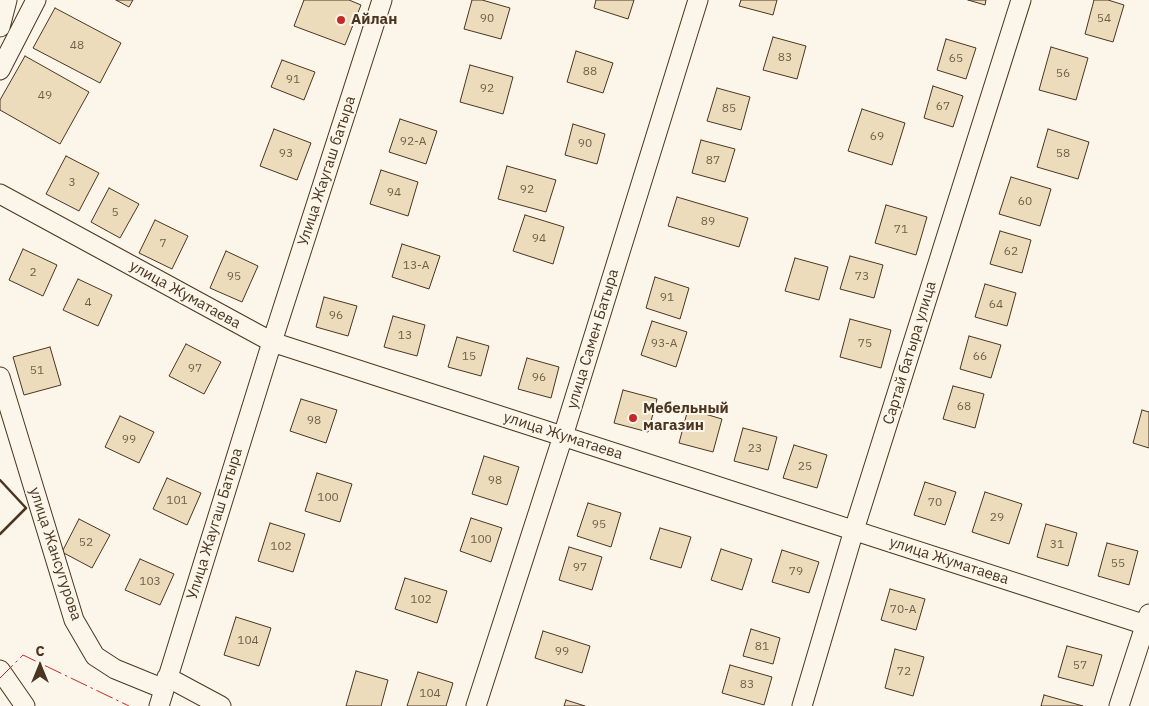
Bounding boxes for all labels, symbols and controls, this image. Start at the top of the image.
place label: Айлан [351,11,397,29]
house number: 90 [480,12,494,26]
house number: 54 [1097,12,1111,26]
marker: Айлан [335,14,347,26]
house number: 48 [70,39,84,53]
house number: 83 [778,51,792,65]
house number: 65 [949,52,963,66]
house number: 88 [583,65,597,79]
house number: 56 [1056,67,1070,81]
house number: 91 [286,73,300,87]
house number: 92 [480,82,494,96]
house number: 49 [38,89,52,103]
street label: Улица Жаугаш батыра [294,94,360,248]
house number: 67 [936,100,950,114]
house number: 85 [722,102,736,116]
house number: 69 [870,130,884,144]
house number: 92-А [400,135,426,149]
house number: 90 [578,137,592,151]
house number: 93 [279,147,293,161]
house number: 58 [1056,147,1070,161]
house number: 87 [706,154,720,168]
house number: 3 [68,176,76,190]
house number: 92 [520,183,534,197]
house number: 94 [387,186,401,200]
house number: 60 [1018,195,1032,209]
house number: 5 [111,206,119,220]
house number: 89 [701,215,715,229]
house number: 71 [894,223,908,237]
house number: 94 [532,232,546,246]
house number: 7 [159,237,167,251]
house number: 62 [1004,245,1018,259]
street label: улица Жуматаева [126,257,244,333]
house number: 13-А [403,259,429,273]
house number: 2 [29,266,37,280]
street label: улица Самен Батыра [563,267,623,411]
house number: 95 [227,270,241,284]
house number: 73 [855,270,869,284]
street label: Сартай батыра улица [880,279,940,427]
house number: 91 [660,291,674,305]
house number: 4 [84,296,92,310]
house number: 64 [989,298,1003,312]
house number: 96 [329,309,343,323]
house number: 13 [398,329,412,343]
house number: 93-А [651,337,677,351]
house number: 75 [858,337,872,351]
house number: 15 [462,350,476,364]
house number: 66 [973,350,987,364]
house number: 97 [188,362,202,376]
house number: 51 [30,364,44,378]
house number: 96 [532,371,546,385]
place label: Мебельный магазин [643,400,729,435]
house number: 68 [957,400,971,414]
street label: улица Жуматаева [501,408,625,464]
marker: Мебельный магазин [627,412,639,424]
house number: 98 [307,414,321,428]
house number: 99 [122,433,136,447]
house number: 23 [748,442,762,456]
street label: Улица Жаугаш Батыра [183,446,247,602]
house number: 25 [798,460,812,474]
house number: 98 [488,474,502,488]
street label: улица Жансугурова [25,485,85,623]
house number: 100 [317,491,339,505]
house number: 101 [166,494,188,508]
house number: 70 [928,496,942,510]
house number: 29 [990,511,1004,525]
house number: 95 [592,518,606,532]
house number: 100 [470,533,492,547]
street label: улица Жуматаева [887,533,1011,589]
house number: 52 [79,536,93,550]
house number: 31 [1050,538,1064,552]
house number: 102 [270,540,292,554]
house number: 55 [1111,557,1125,571]
house number: 97 [573,561,587,575]
house number: 79 [789,565,803,579]
house number: 103 [139,575,161,589]
house number: 102 [410,593,432,607]
house number: 70-А [890,603,916,617]
house number: 104 [237,634,259,648]
house number: 81 [755,640,769,654]
north arrow [15,641,65,691]
text: С [35,642,45,660]
house number: 99 [555,645,569,659]
house number: 57 [1073,659,1087,673]
house number: 72 [897,665,911,679]
house number: 83 [740,678,754,692]
house number: 104 [419,687,441,701]

